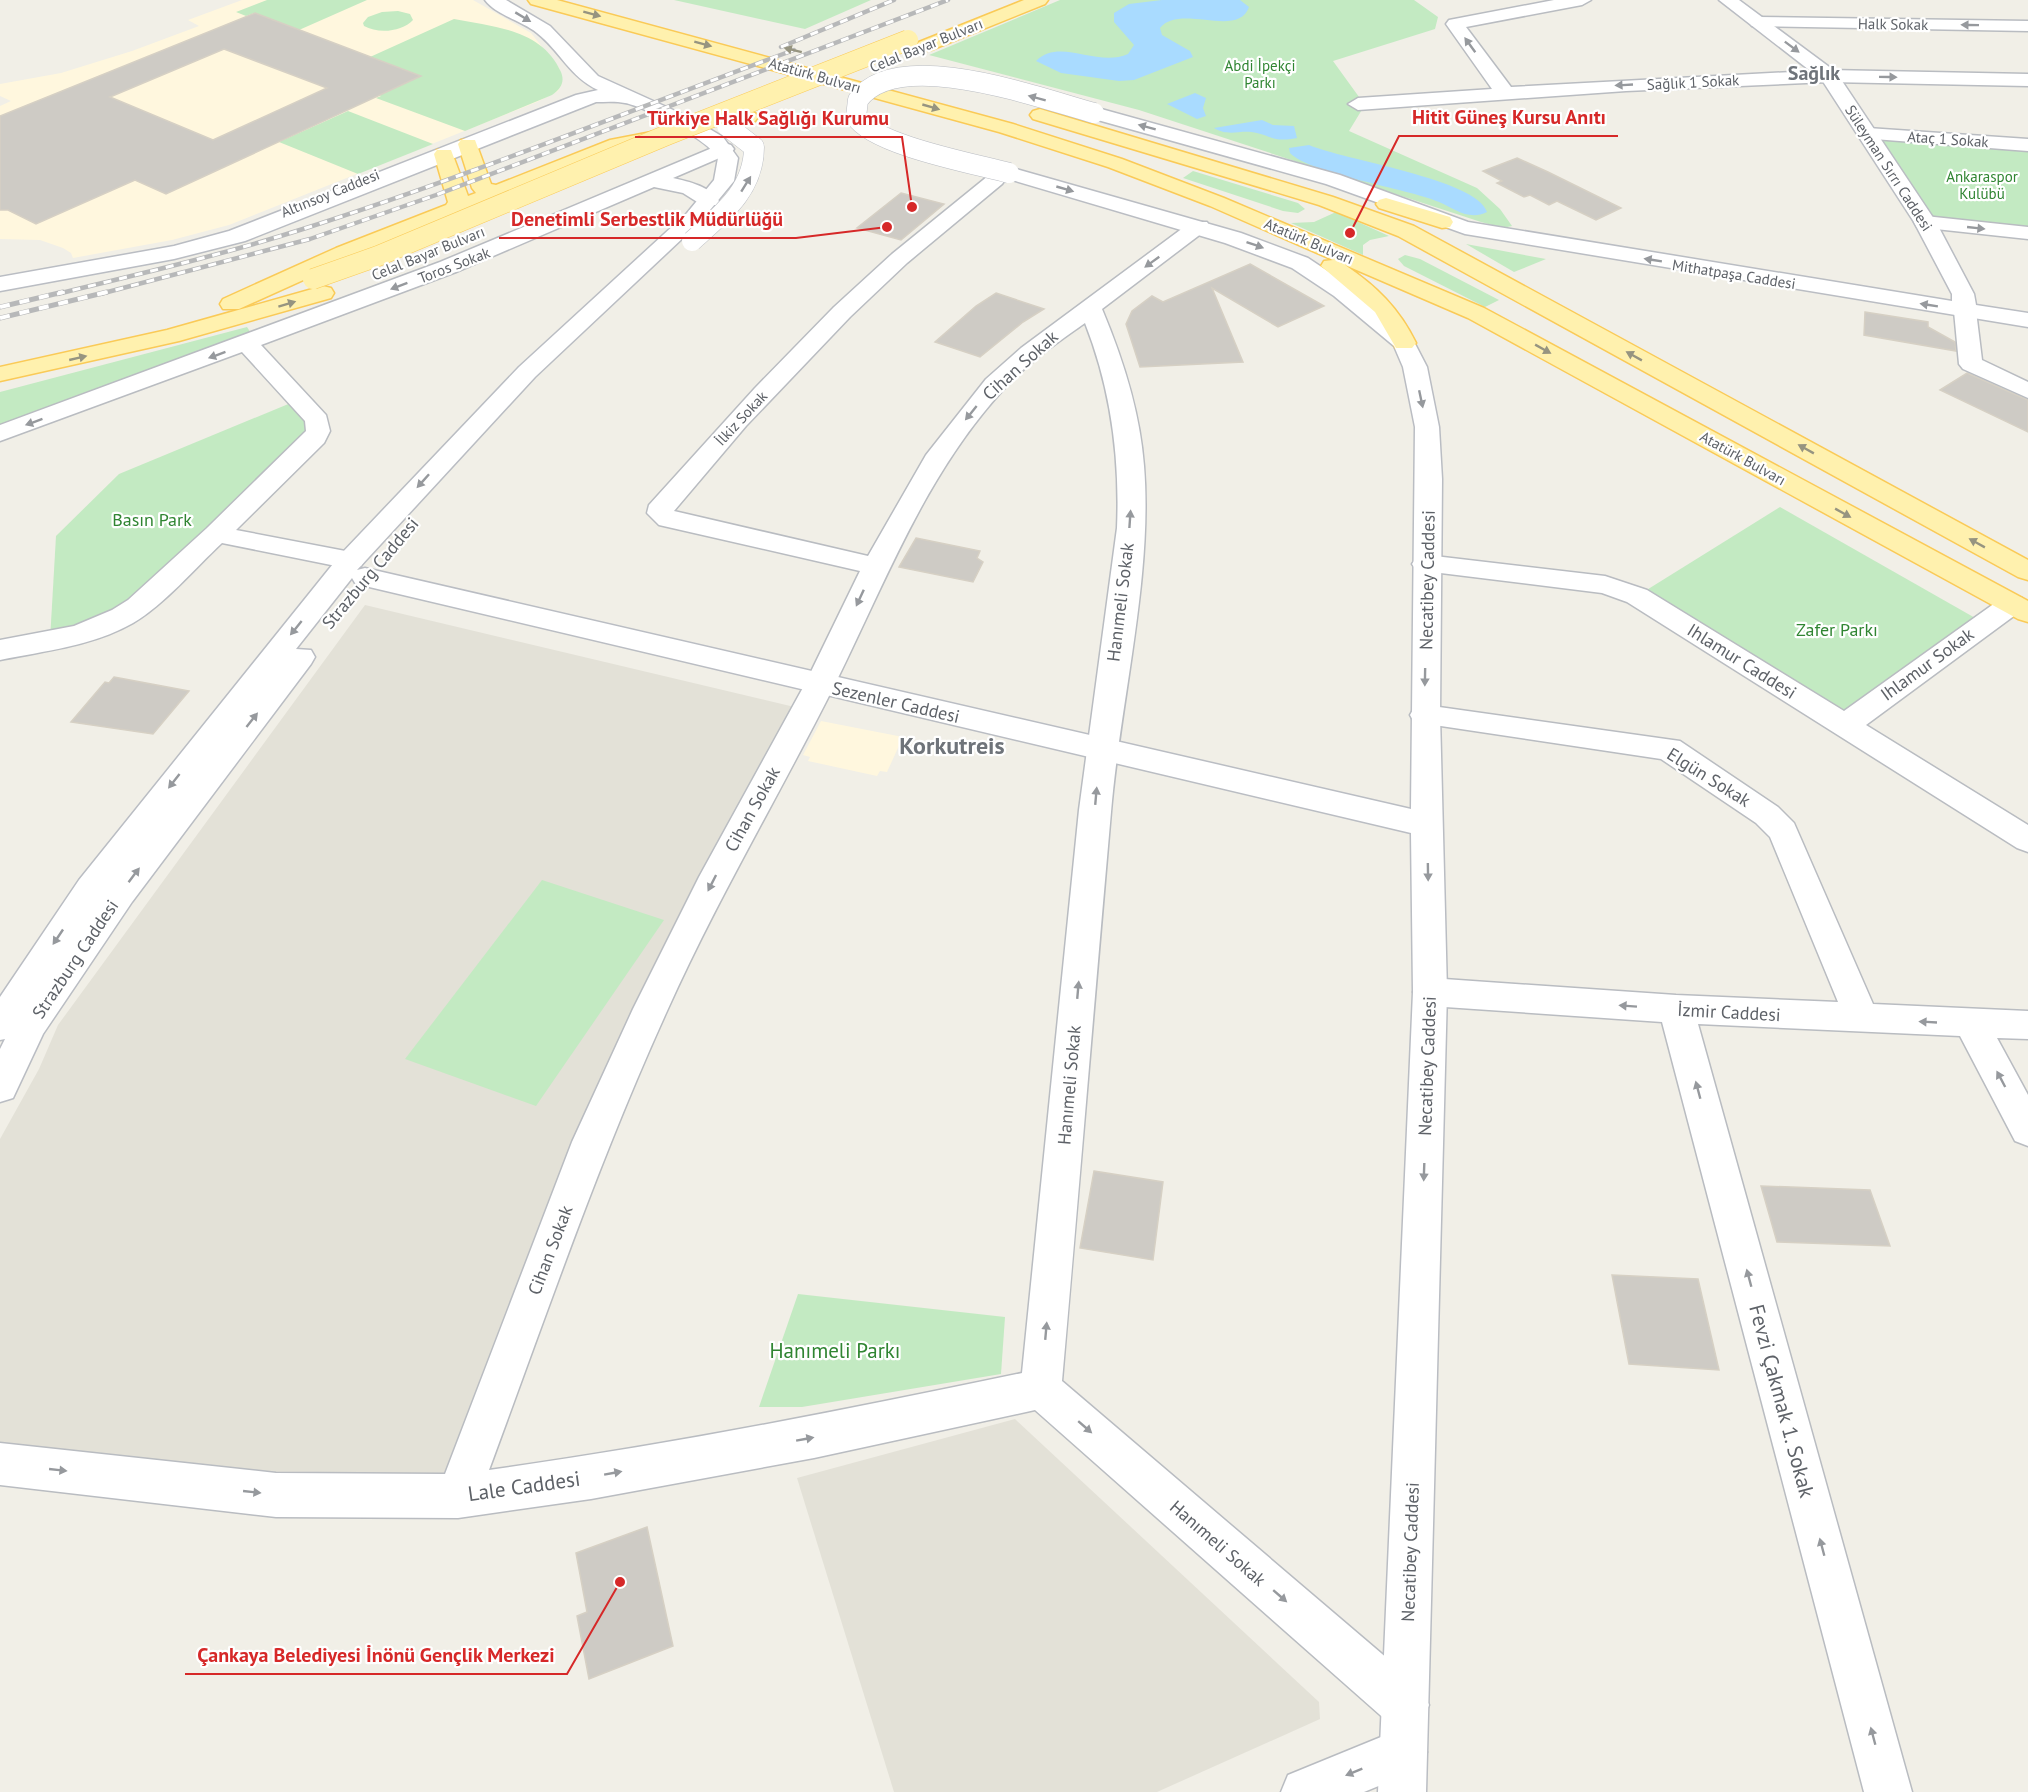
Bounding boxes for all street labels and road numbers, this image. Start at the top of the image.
street label: Celal Bayar Bulvarı [867,14,985,76]
street label: Halk Sokak [1858,14,1929,34]
street label: Atatürk Bulvarı [767,53,863,97]
street label: Sağlık 1 Sokak [1646,70,1741,94]
street label: Süleyman Sırrı Caddesi [1841,101,1937,235]
street label: Ataç 1 Sokak [1907,127,1990,151]
street label: Altınsoy Caddesi [278,165,382,221]
street label: Atatürk Bulvarı [1262,214,1356,268]
street label: Celal Bayar Bulvarı [369,222,487,284]
street label: Toros Sokak [415,242,494,287]
street label: Mithatpaşa Caddesi [1671,255,1797,293]
street label: Cihan Sokak [977,325,1063,405]
street label: İlkiz Sokak [711,386,772,449]
street label: Atatürk Bulvarı [1697,427,1789,489]
street label: Necatibey Caddesi [1414,510,1440,650]
street label: Strazburg Caddesi [317,513,423,633]
street label: Hanımeli Sokak [1101,541,1139,663]
street label: Ihlamur Caddesi [1683,618,1801,704]
street label: Ihlamur Sokak [1876,622,1979,706]
street label: Sezenler Caddesi [830,676,962,728]
street label: Elgün Sokak [1663,742,1755,812]
street label: Cihan Sokak [719,762,785,856]
street label: Strazburg Caddesi [27,895,123,1023]
street label: Necatibey Caddesi [1413,996,1441,1136]
street label: İzmir Caddesi [1677,998,1781,1026]
street label: Hanımeli Sokak [1052,1024,1086,1146]
street label: Cihan Sokak [522,1202,578,1298]
street label: Fevzi Çakmak 1. Sokak [1743,1301,1821,1501]
street label: Lale Caddesi [466,1465,582,1507]
street label: Necatibey Caddesi [1396,1482,1424,1622]
street label: Hanımeli Sokak [1165,1495,1271,1591]

